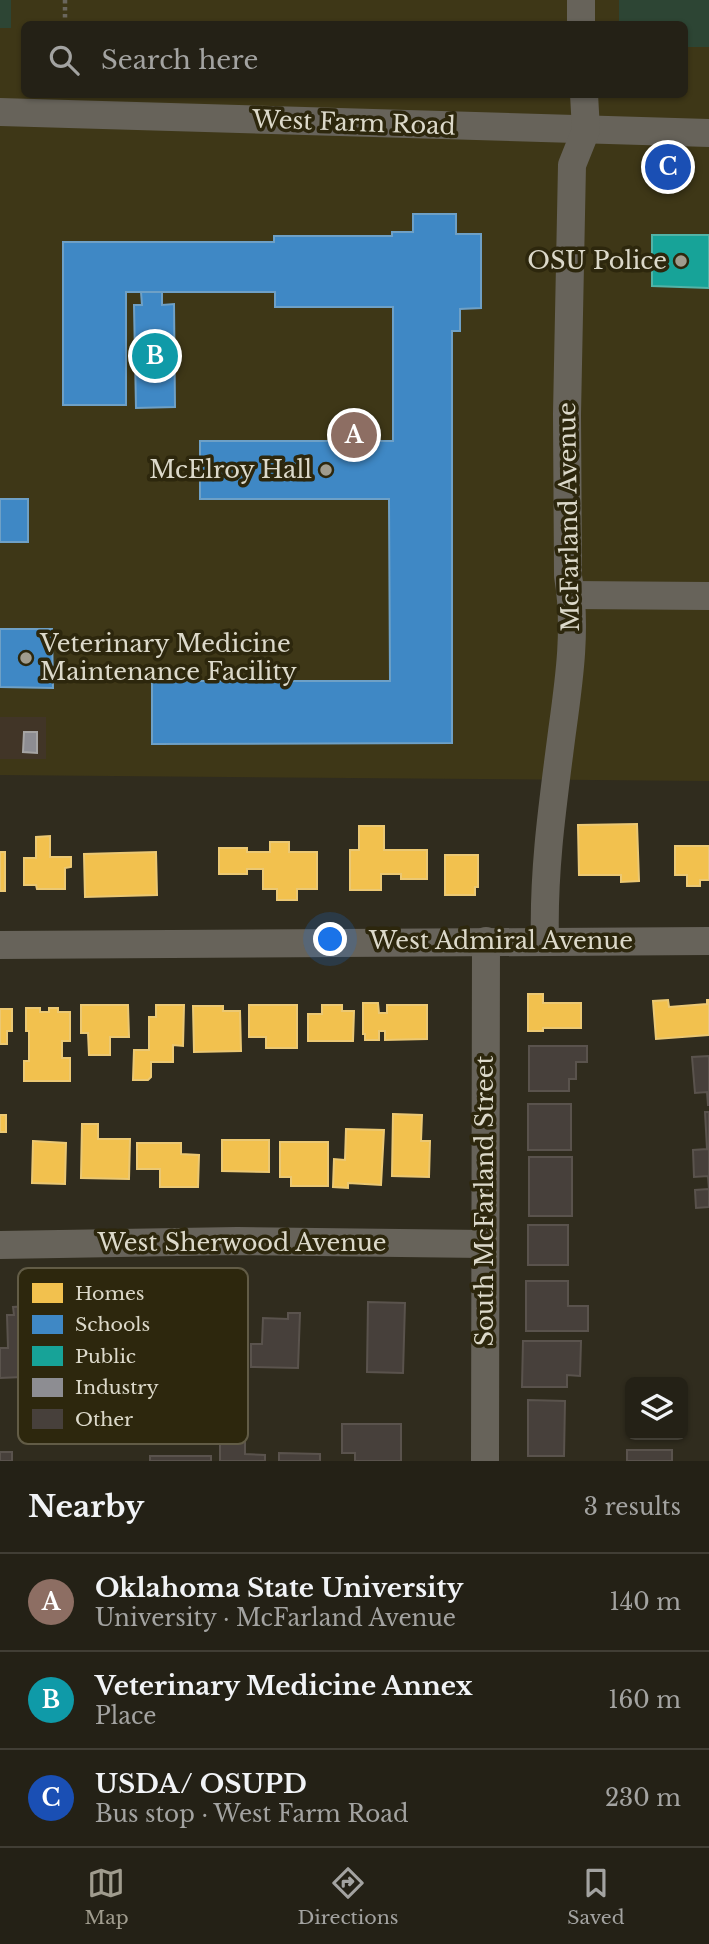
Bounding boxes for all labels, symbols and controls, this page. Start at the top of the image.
search box [21,21,688,98]
icon: search [45,41,83,79]
text: Search here [101,44,258,76]
street label: West Farm Road [251,104,456,141]
pin: C [645,141,691,193]
place label: OSU Police [527,246,667,275]
marker: OSU Police [673,253,689,269]
pin: B [132,330,178,382]
street label: McFarland Avenue [552,402,585,632]
pin: A [331,409,377,461]
place label: McElroy Hall [149,455,312,484]
marker: McElroy Hall [318,462,334,478]
place label: Veterinary Medicine Maintenance Facility [39,629,297,686]
marker: Veterinary Medicine Maintenance Facility [18,650,34,666]
your location [313,922,347,956]
street label: West Admiral Avenue [368,926,633,955]
street label: South McFarland Street [470,1055,499,1347]
street label: West Sherwood Avenue [96,1228,387,1257]
legend [18,1268,248,1444]
text: Homes [75,1282,144,1305]
text: Schools [75,1313,150,1336]
text: Public [75,1345,136,1368]
text: Industry [75,1376,159,1399]
map controls [625,1377,688,1440]
button: layers [625,1377,688,1440]
text: Other [75,1408,133,1431]
text: Nearby [28,1488,144,1525]
text: 3 results [584,1493,681,1521]
text: Oklahoma State University [95,1572,463,1604]
text: A [42,1588,60,1616]
text: 140 m [610,1588,681,1616]
text: University · McFarland Avenue [95,1604,456,1632]
text: Veterinary Medicine Annex [95,1670,473,1702]
text: B [42,1686,60,1714]
text: 160 m [608,1686,681,1714]
text: Place [95,1702,157,1730]
text: USDA/ OSUPD [95,1768,307,1800]
text: C [42,1784,60,1812]
text: 230 m [605,1784,681,1812]
text: Bus stop · West Farm Road [95,1800,409,1828]
tab: Map [84,1864,129,1929]
tab: Directions [297,1864,398,1929]
tab: Saved [567,1864,625,1929]

